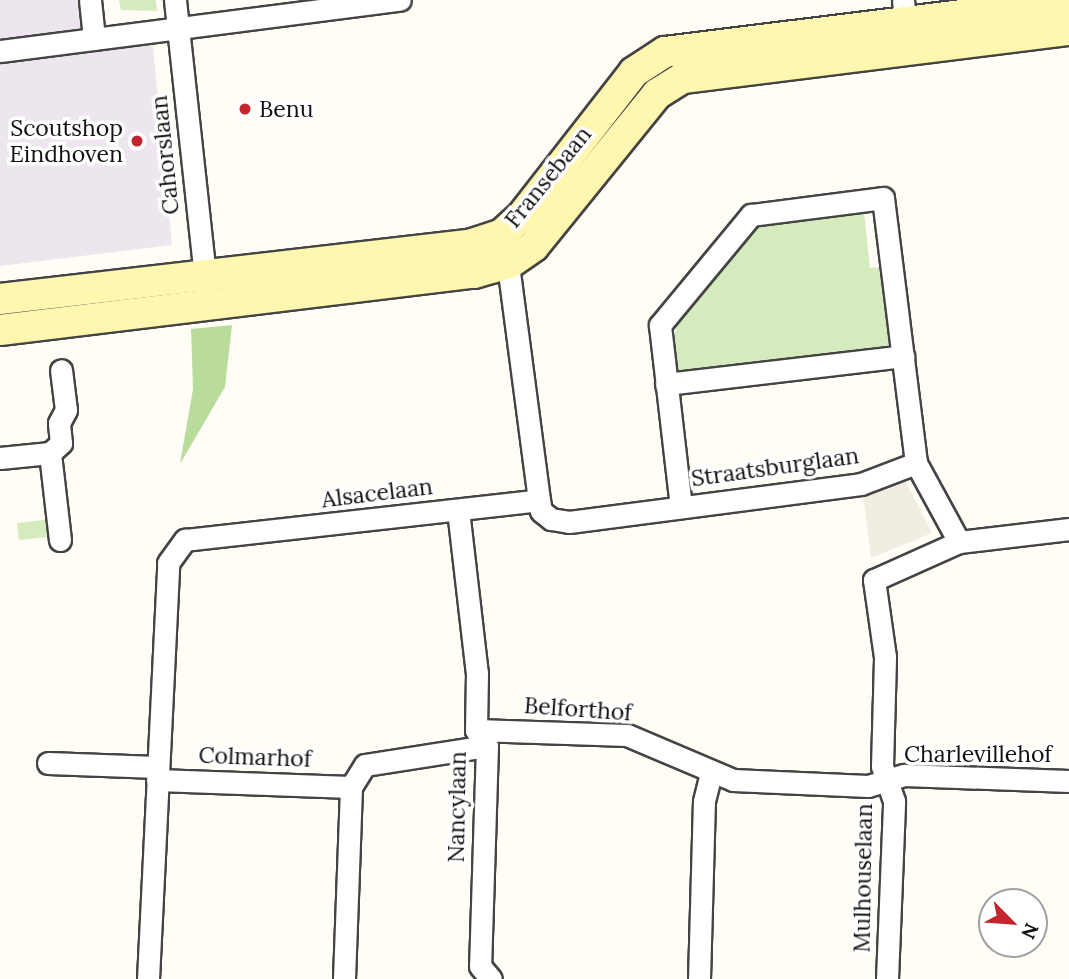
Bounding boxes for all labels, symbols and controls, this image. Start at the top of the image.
street label: Cahorslaan [145,94,185,216]
place label: Benu [259,95,313,123]
marker: Benu [237,101,253,117]
place label: Scoutshop Eindhoven [9,114,123,168]
street label: Fransebaan [499,121,597,233]
marker: Scoutshop Eindhoven [129,133,145,149]
street label: Straatsburglaan [689,442,861,492]
street label: Alsacelaan [320,472,434,514]
street label: Belforthof [523,691,633,727]
street label: Charlevillehof [904,740,1052,768]
street label: Colmarhof [198,741,312,773]
street label: Nancylaan [442,751,472,863]
street label: Mulhouselaan [848,803,878,953]
north arrow [978,888,1048,958]
text: N [1016,919,1044,943]

